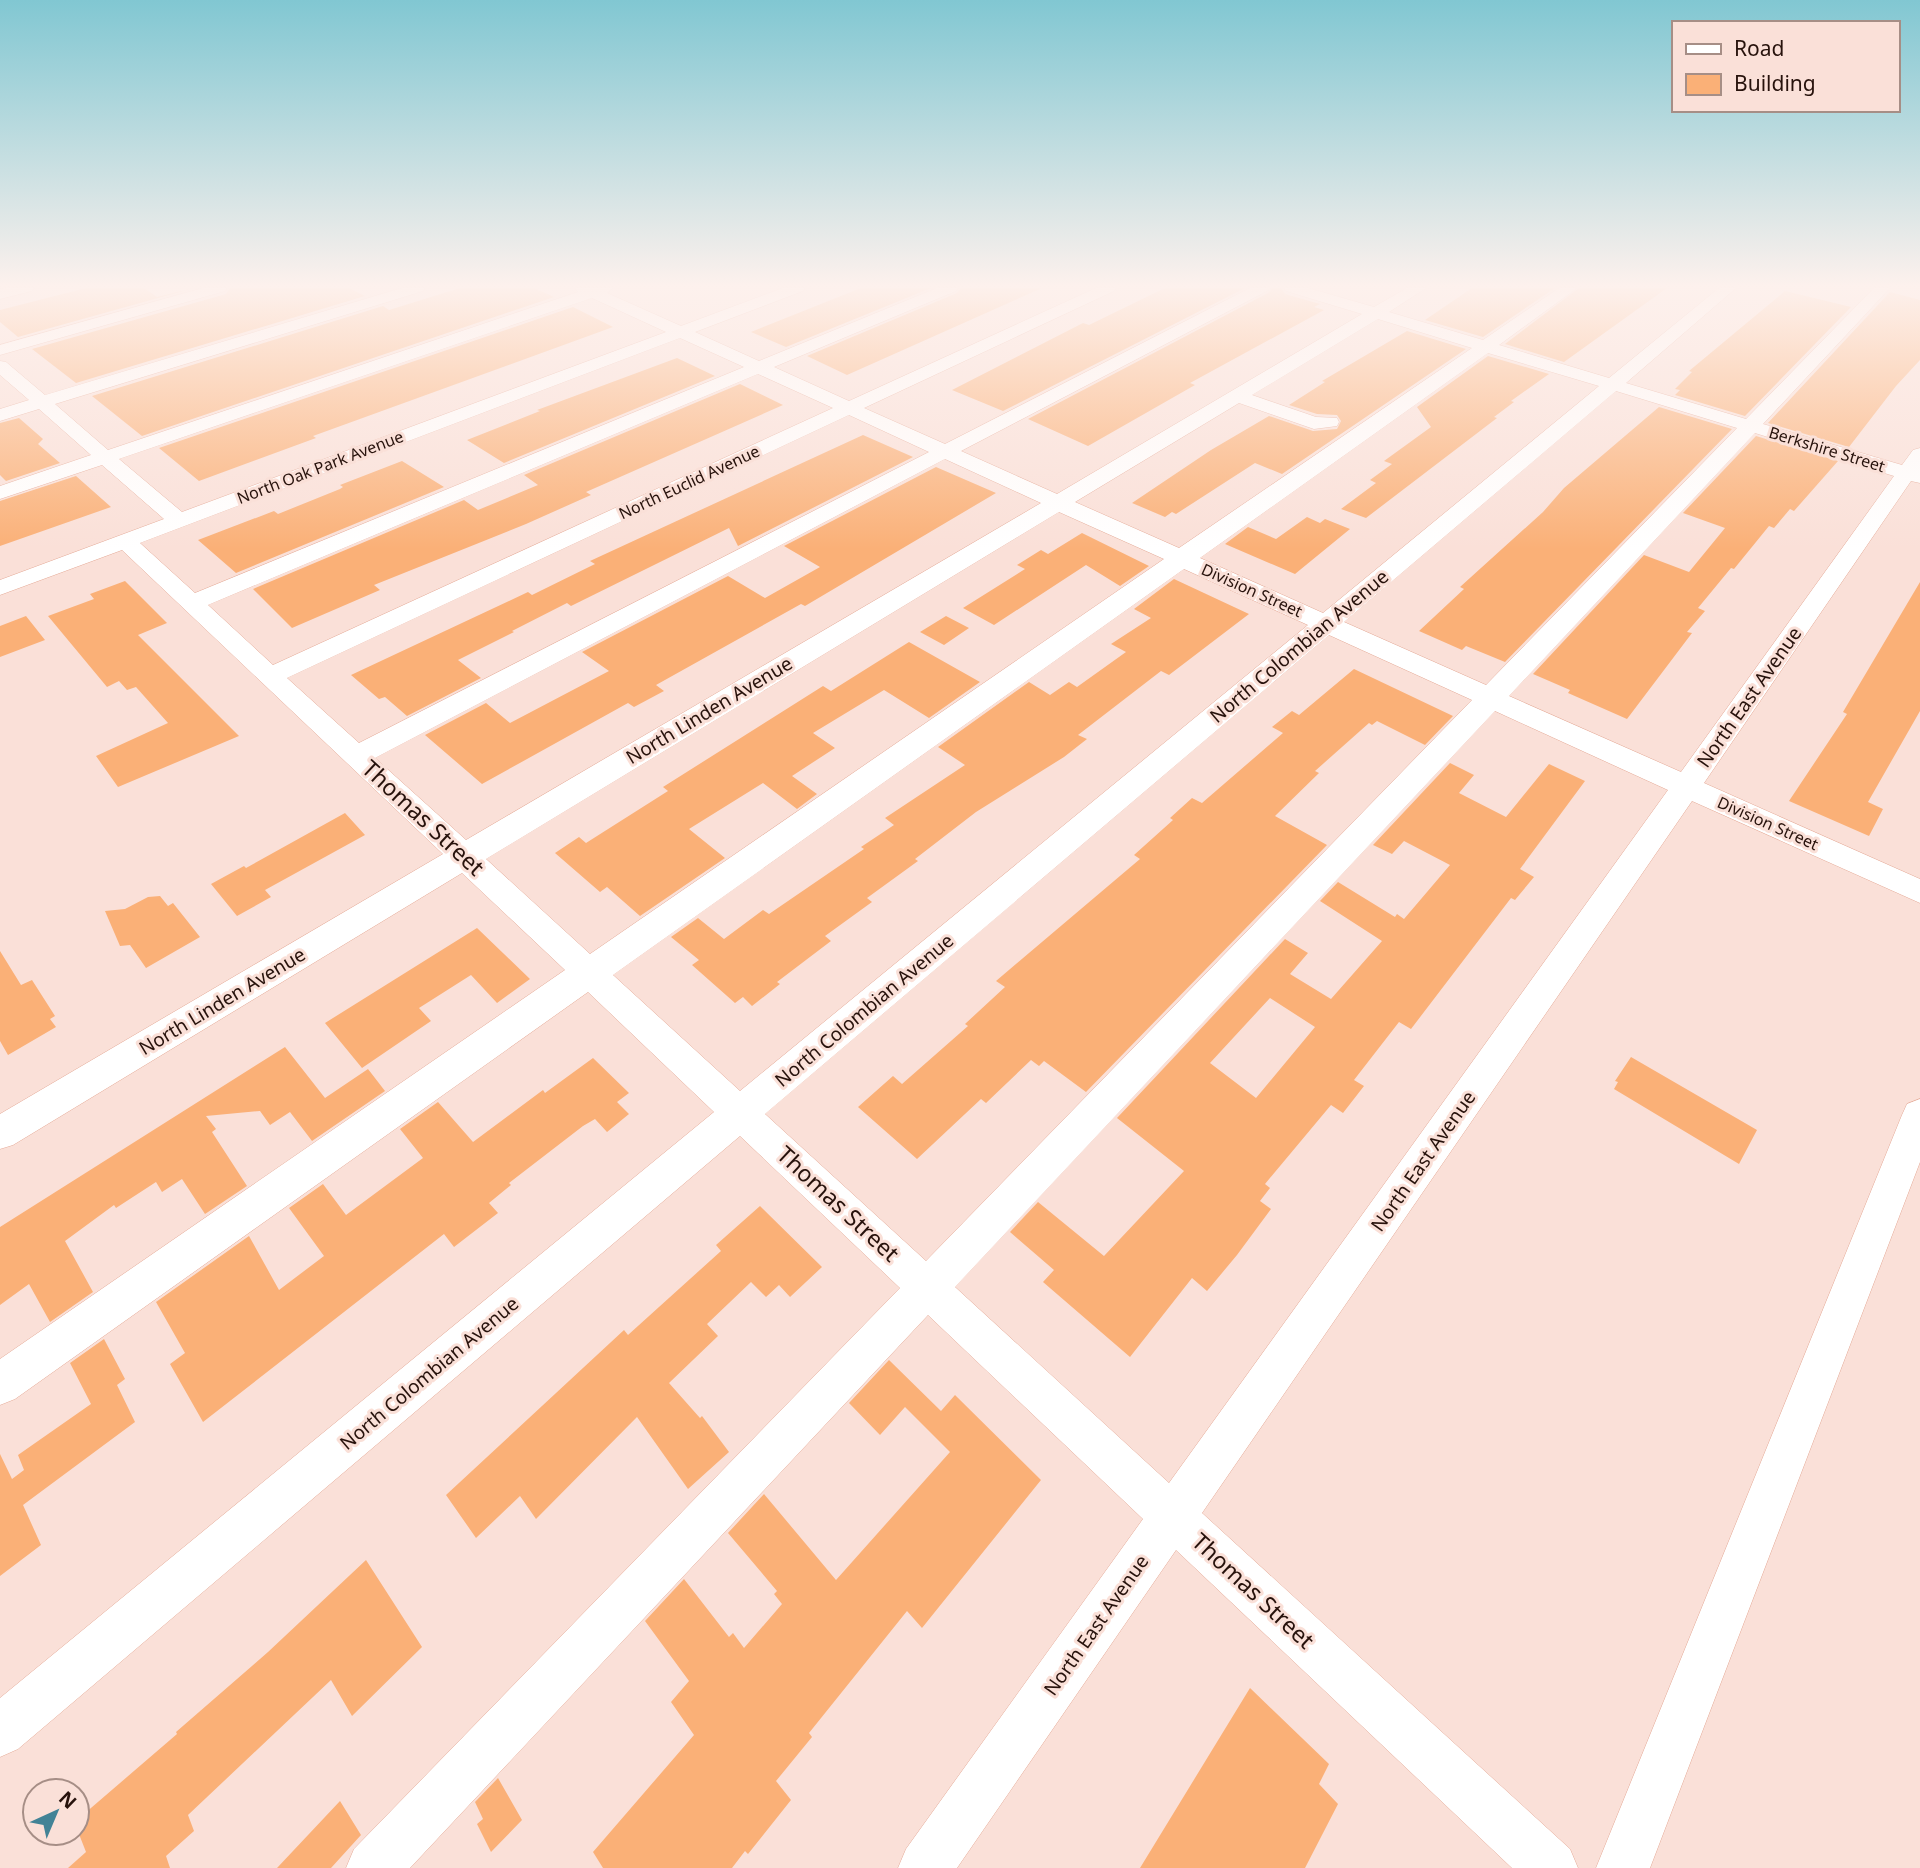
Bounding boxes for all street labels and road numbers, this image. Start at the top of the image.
street label: Berkshire Street [1766,421,1888,477]
street label: North Oak Park Avenue [234,425,406,509]
street label: North Euclid Avenue [615,440,763,524]
street label: Division Street [1198,558,1306,622]
street label: North Colombian Avenue [1204,564,1394,728]
street label: North East Avenue [1691,621,1807,773]
street label: North Linden Avenue [621,650,797,770]
street label: Thomas Street [356,752,492,882]
street label: Division Street [1714,791,1822,855]
street label: North Colombian Avenue [769,928,959,1092]
street label: North Linden Avenue [134,941,310,1061]
street label: North East Avenue [1365,1085,1481,1237]
street label: Thomas Street [771,1138,907,1268]
street label: North Colombian Avenue [334,1291,524,1455]
street label: Thomas Street [1186,1525,1322,1655]
street label: North East Avenue [1038,1549,1154,1701]

